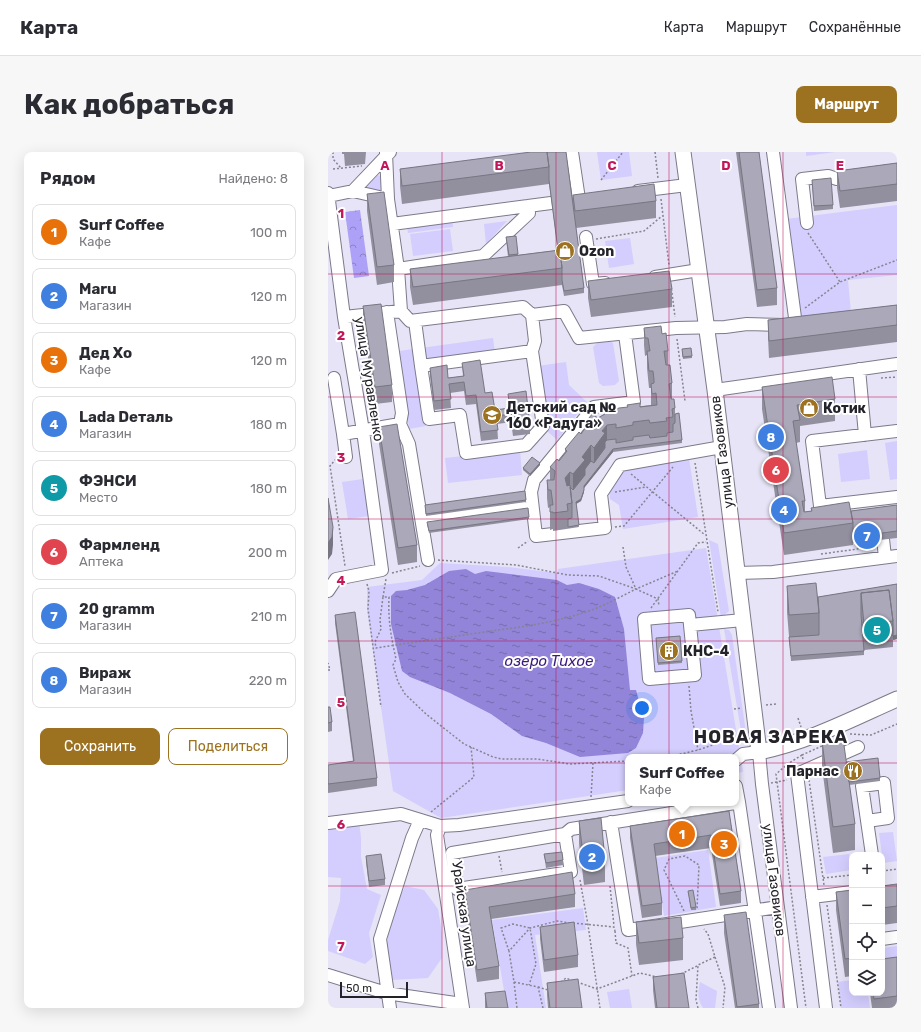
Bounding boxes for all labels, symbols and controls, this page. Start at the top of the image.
text: Карта [20,16,78,39]
text: Карта [664,19,704,36]
text: Маршрут [726,19,787,36]
text: Сохранённые [809,19,901,36]
button: Маршрут [796,86,897,123]
text: Как добраться [24,88,234,121]
text: A [380,158,390,173]
text: B [494,158,504,173]
text: C [607,158,617,173]
text: D [721,158,731,173]
text: E [836,158,844,173]
text: Рядом [40,168,96,188]
text: Найдено: 8 [218,171,288,186]
text: 1 [338,206,344,221]
text: Surf Coffee [79,216,164,234]
text: 1 [51,225,57,240]
text: 100 m [250,225,287,240]
text: Кафе [79,234,111,249]
shop icon: Ozon [554,240,576,262]
place label: Ozon [579,243,614,260]
text: Maru [79,280,117,298]
text: 2 [50,289,58,304]
text: 120 m [251,289,287,304]
text: Магазин [79,298,132,313]
street label: улица Муравленко [351,315,387,443]
text: 2 [337,328,345,343]
text: Дед Хо [79,344,132,362]
text: 3 [50,353,58,368]
text: 120 m [251,353,287,368]
text: Кафе [79,362,111,377]
street label: улица Газовиков [707,395,737,509]
shop icon: Котик [798,397,820,419]
place label: Детский сад № 160 «Радуга» [506,399,616,432]
place label: Котик [823,400,867,417]
school or university icon: Детский сад № 160 «Радуга» [481,404,503,426]
text: Lada Dеталь [79,408,173,426]
text: 4 [50,417,58,432]
text: 180 m [250,417,287,432]
pin: 8 [758,422,784,452]
text: Магазин [79,426,132,441]
text: 3 [337,450,346,465]
pin: 6 [763,455,789,485]
text: ФЭНСИ [79,472,137,490]
text: 5 [50,481,58,496]
text: 180 m [250,481,287,496]
text: Место [79,490,118,505]
pin: 4 [771,495,797,525]
pin: 7 [854,521,880,551]
text: Фармленд [79,536,160,554]
text: 6 [50,545,58,560]
text: 200 m [248,545,287,560]
text: Аптека [79,554,124,569]
text: 4 [337,573,346,588]
text: 20 gramm [79,600,155,618]
text: 7 [50,609,58,624]
text: 210 m [251,609,287,624]
pin: 5 [864,615,890,645]
text: Магазин [79,618,132,633]
building icon: КНС-4 [658,640,680,662]
place label: КНС-4 [683,643,730,660]
water label: озеро Тихое [505,652,594,670]
text: Вираж [79,664,131,682]
text: 8 [50,673,58,688]
text: 220 m [249,673,287,688]
text: Магазин [79,682,132,697]
text: 5 [337,695,345,710]
your location [632,698,652,718]
district label: НОВАЯ ЗАРЕКА [694,726,848,748]
button: Сохранить [40,728,160,765]
button: Поделиться [168,728,288,765]
popup [625,754,739,806]
restaurant icon: Парнас [842,760,864,782]
place label: Парнас [786,763,839,780]
text: Surf Coffee [639,764,725,782]
text: Кафе [639,782,671,797]
text: 6 [337,817,346,832]
pin: 1 [669,819,695,849]
street label: улица Газовиков [759,823,789,937]
pin: 3 [711,829,737,859]
pin: 2 [579,842,605,872]
map controls [849,852,885,996]
button: + [849,852,885,888]
street label: Урайская улица [448,860,480,968]
button: − [849,888,885,924]
button: locate [849,924,885,960]
text: 7 [337,939,345,954]
button: layers [849,960,885,996]
scale bar [340,980,408,999]
text: 50 m [346,982,372,995]

